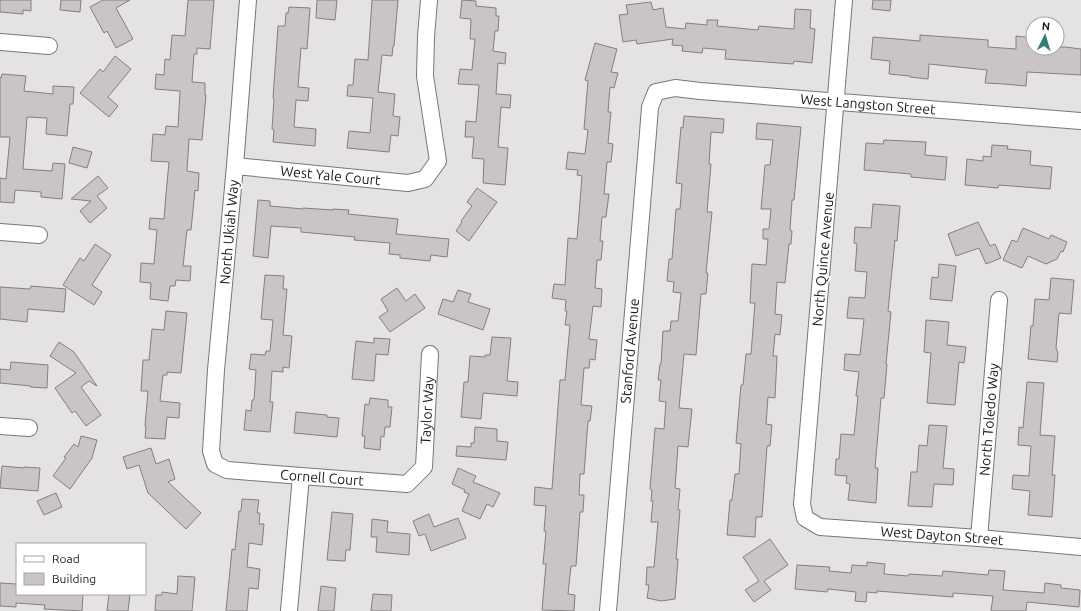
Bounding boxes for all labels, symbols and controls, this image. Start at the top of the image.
north arrow [1025,16,1065,56]
text: N [1041,20,1050,32]
street label: West Langston Street [800,91,937,118]
street label: West Yale Court [280,163,382,188]
street label: North Ukiah Way [216,179,242,285]
street label: North Quince Avenue [809,191,837,327]
street label: Stanford Avenue [617,298,642,404]
street label: North Toledo Way [976,362,1002,476]
street label: Taylor Way [417,376,437,445]
street label: Cornell Court [280,466,365,489]
street label: West Dayton Street [880,523,1005,548]
legend [16,543,146,595]
text: Road [52,552,80,565]
text: Building [52,572,96,585]

